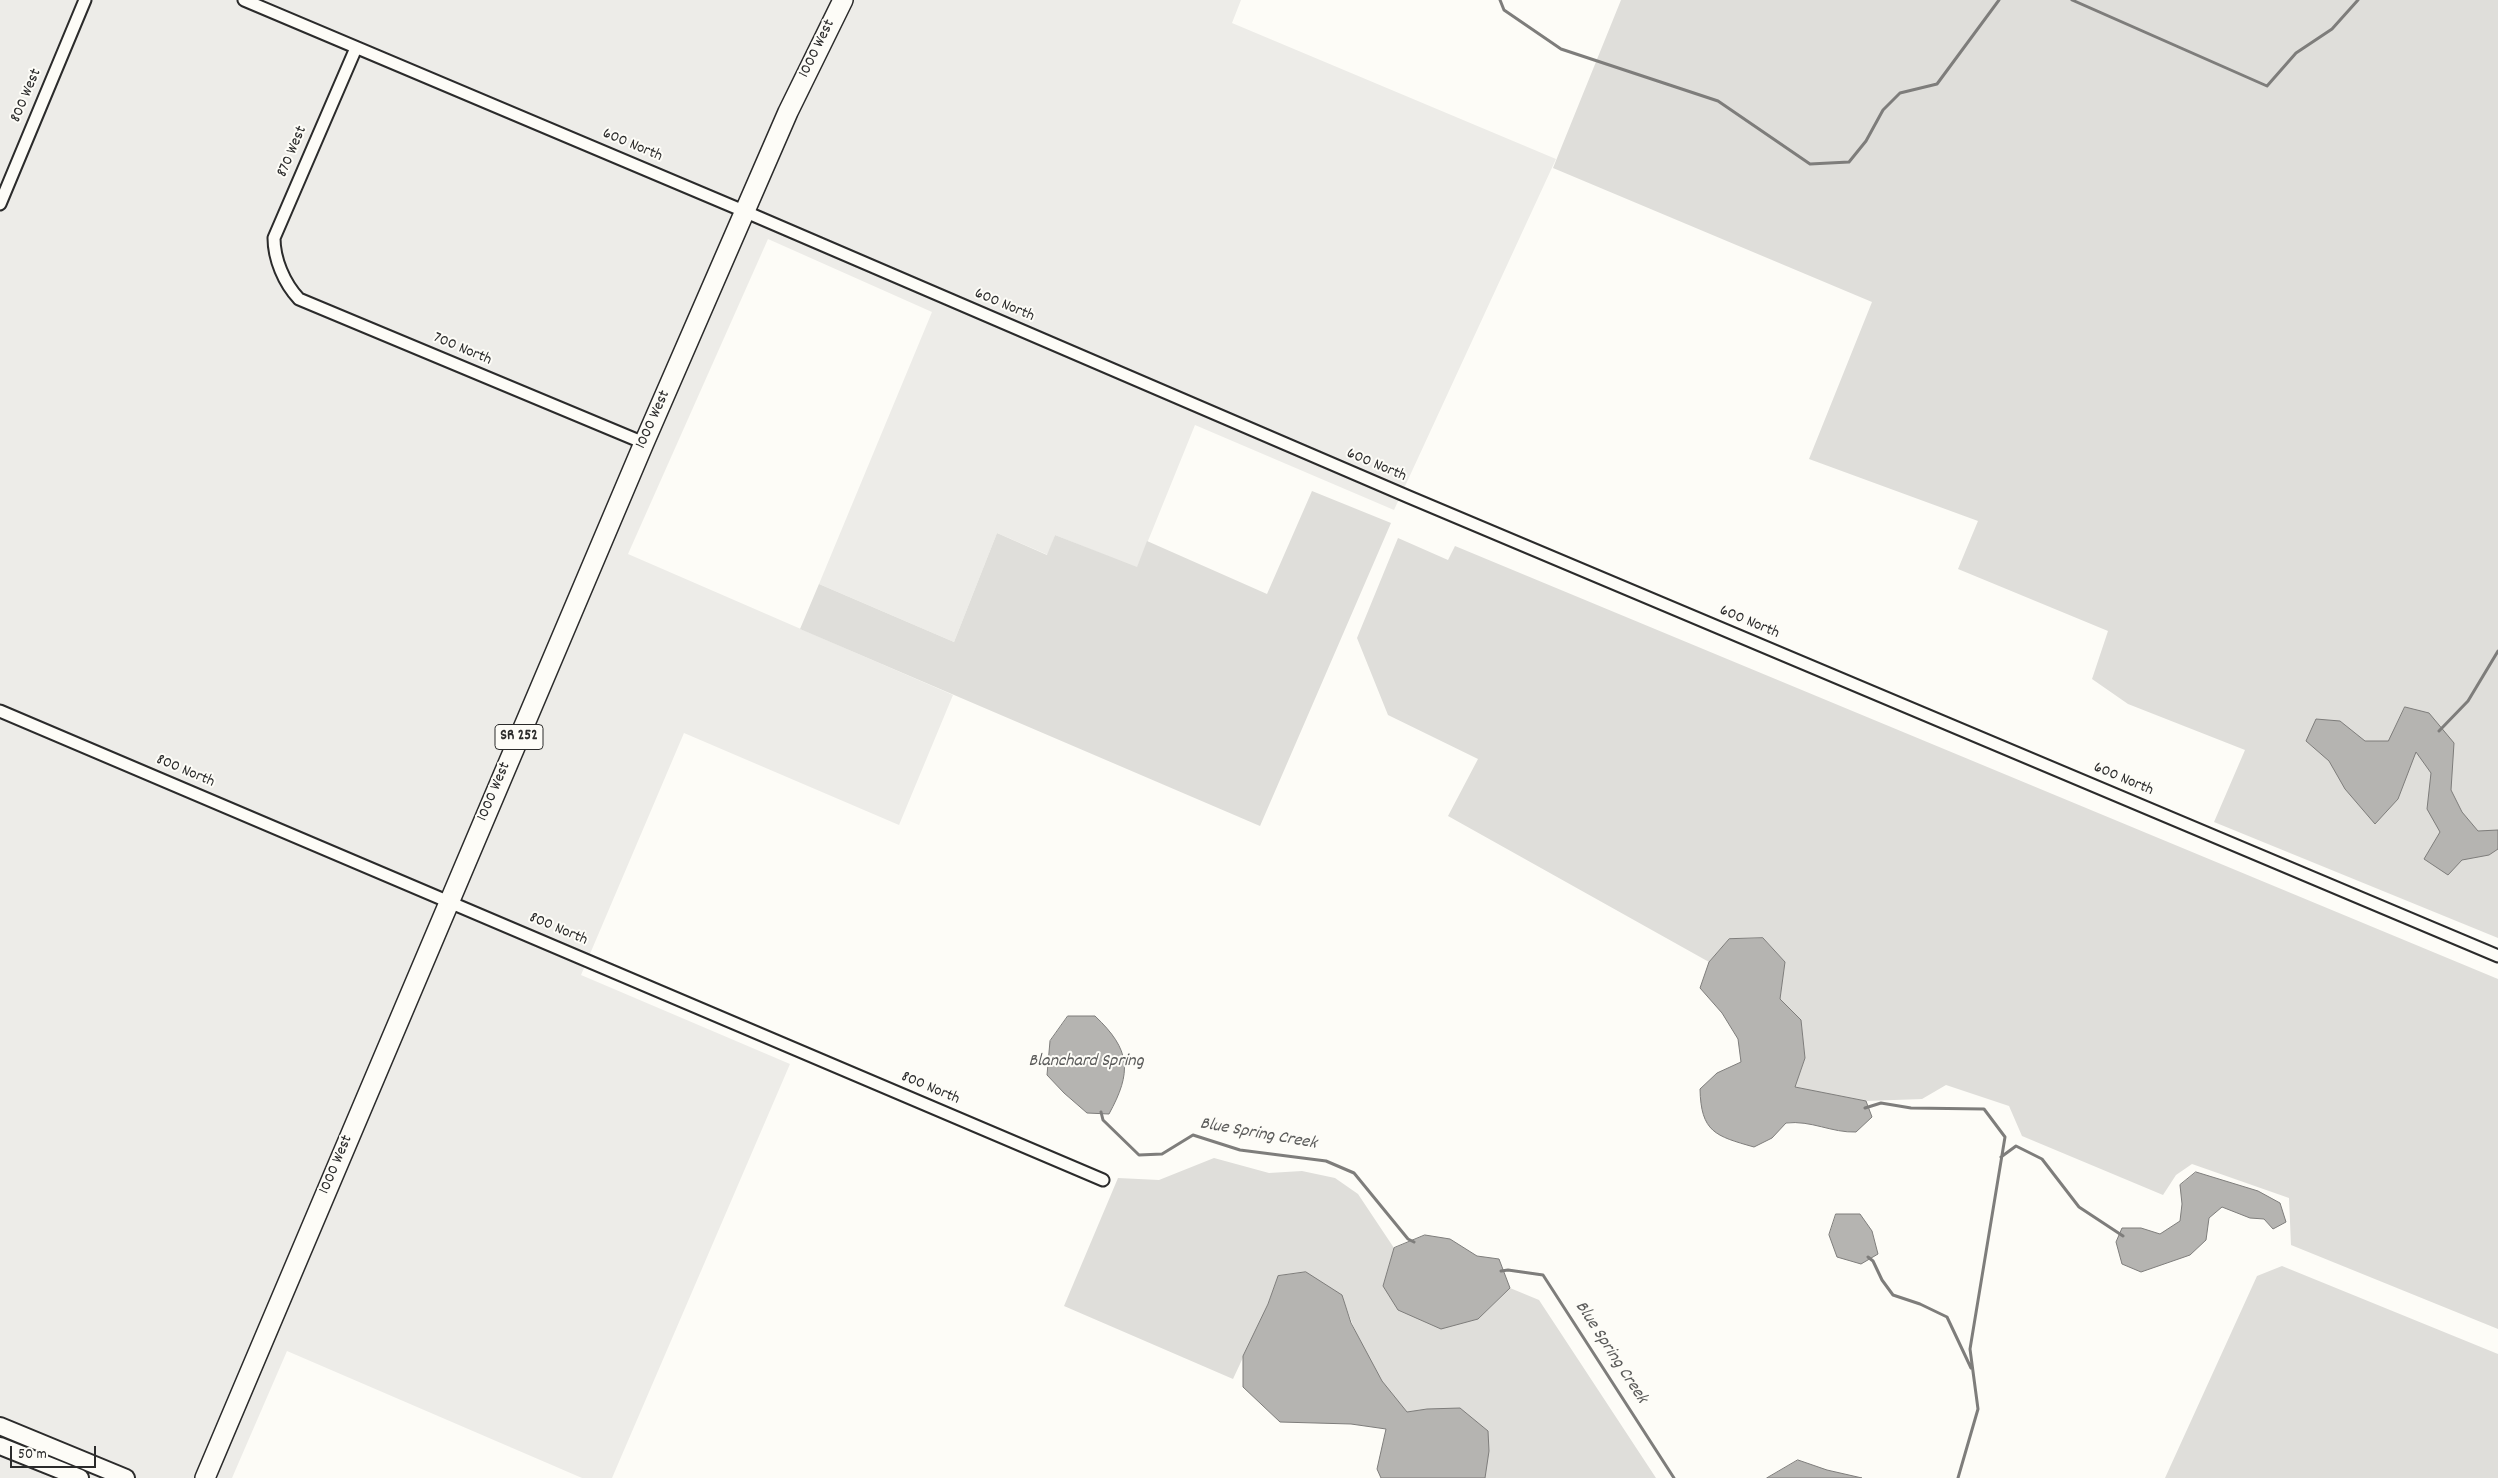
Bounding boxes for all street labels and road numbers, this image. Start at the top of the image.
street label: 1000 West [796,17,840,81]
street label: 800 West [7,66,47,126]
street label: 870 West [274,123,312,181]
street label: 600 North [599,125,665,167]
street label: 600 North [971,285,1037,327]
street label: 700 North [430,329,494,371]
street label: 1000 West [633,388,675,452]
street label: 600 North [1343,445,1409,487]
street label: 600 North [1716,602,1782,644]
road number: SR 252 [495,724,543,750]
street label: 800 North [153,751,217,793]
street label: 600 North [2090,759,2156,801]
street label: 1000 West [474,760,516,824]
street label: 800 North [526,909,590,951]
street label: 800 North [898,1068,962,1110]
street label: 1000 West [316,1133,358,1197]

